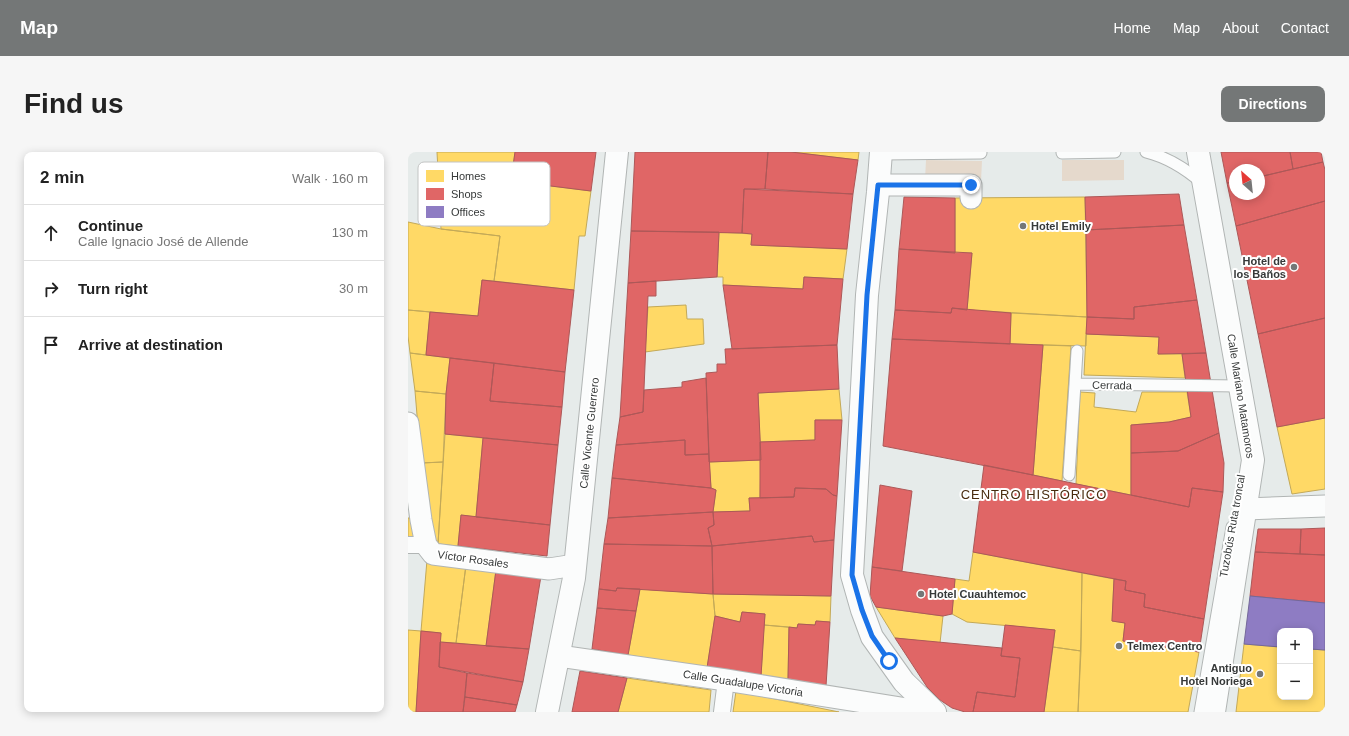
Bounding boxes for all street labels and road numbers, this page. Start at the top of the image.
street label: Calle Mariano Matamoros [1225,333,1257,460]
street label: Calle Vicente Guerrero [577,377,601,489]
street label: Cerrada [1092,379,1133,391]
street label: Tuzobús Ruta troncal [1217,474,1247,578]
street label: Víctor Rosales [437,548,510,570]
street label: Calle Guadalupe Victoria [682,668,805,699]

